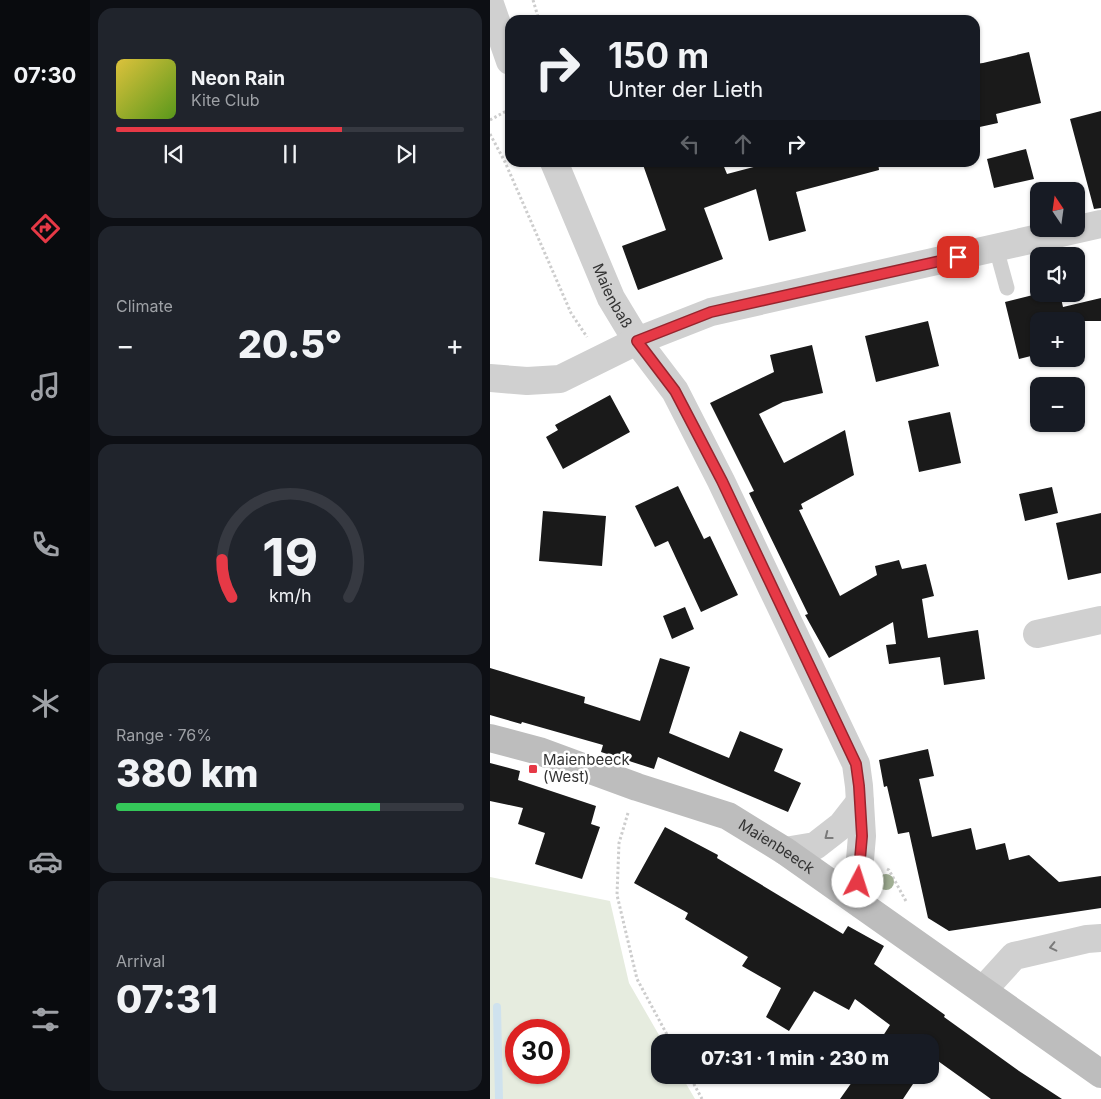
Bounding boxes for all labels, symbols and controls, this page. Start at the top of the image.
text: 150 m [608,34,709,76]
icon: right [525,35,590,100]
text: 07:30 [14,62,76,88]
text: Neon Rain [191,67,285,90]
text: Unter der Lieth [608,76,763,102]
text: Kite Club [191,90,260,110]
icon: left [676,130,704,158]
icon: ahead [729,130,757,158]
icon: right [782,130,810,158]
icon: previous [160,140,188,168]
icon: pause [276,140,304,168]
icon: next [392,140,420,168]
north arrow [1030,182,1085,238]
map controls [1030,182,1085,432]
icon: directions [28,211,63,246]
pin [937,236,979,278]
icon: arrive [944,243,972,271]
button: sound [1030,247,1085,302]
street label: Maienbaß [589,260,637,331]
text: Climate [116,296,173,316]
button: + [1030,312,1085,367]
text: 20.5° [238,321,342,367]
text: − [116,328,135,362]
text: + [445,328,464,362]
icon: music [28,369,63,404]
button: − [1030,377,1085,432]
text: 19 [262,526,318,589]
icon: phone [28,527,63,562]
text: km/h [269,585,311,606]
icon: climate [28,686,63,721]
text: Range · 76% [116,725,212,745]
text: 380 km [116,750,259,796]
place label: Maienbeeck (West) [543,750,630,786]
marker: Maienbeeck (West) [527,763,539,775]
street label: Maienbeeck [735,815,819,878]
one-way arrow [825,831,834,839]
icon: car [28,844,63,879]
position arrow [831,855,883,907]
one-way arrow [1049,941,1058,952]
text: Arrival [116,951,165,971]
text: 07:31 [116,976,218,1022]
icon: filters [28,1002,63,1037]
speed limit sign: 30 [505,1019,570,1084]
text: 07:31 · 1 min · 230 m [701,1047,889,1070]

